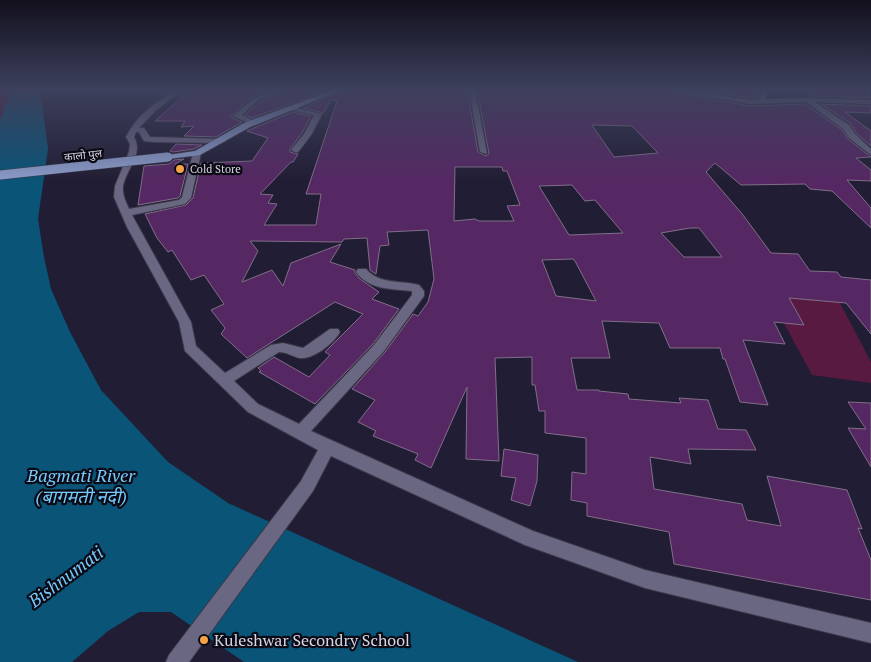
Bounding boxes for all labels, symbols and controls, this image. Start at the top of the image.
street label: कालो पुल [63,146,103,164]
place label: Cold Store [190,162,241,176]
marker: Cold Store [174,163,186,175]
water label: Bagmati River (बागमती नदी) [26,463,136,508]
water label: Bishnumati [22,540,108,613]
place label: Kuleshwar Secondry School [214,629,410,651]
marker: Kuleshwar Secondry School [198,634,210,646]

